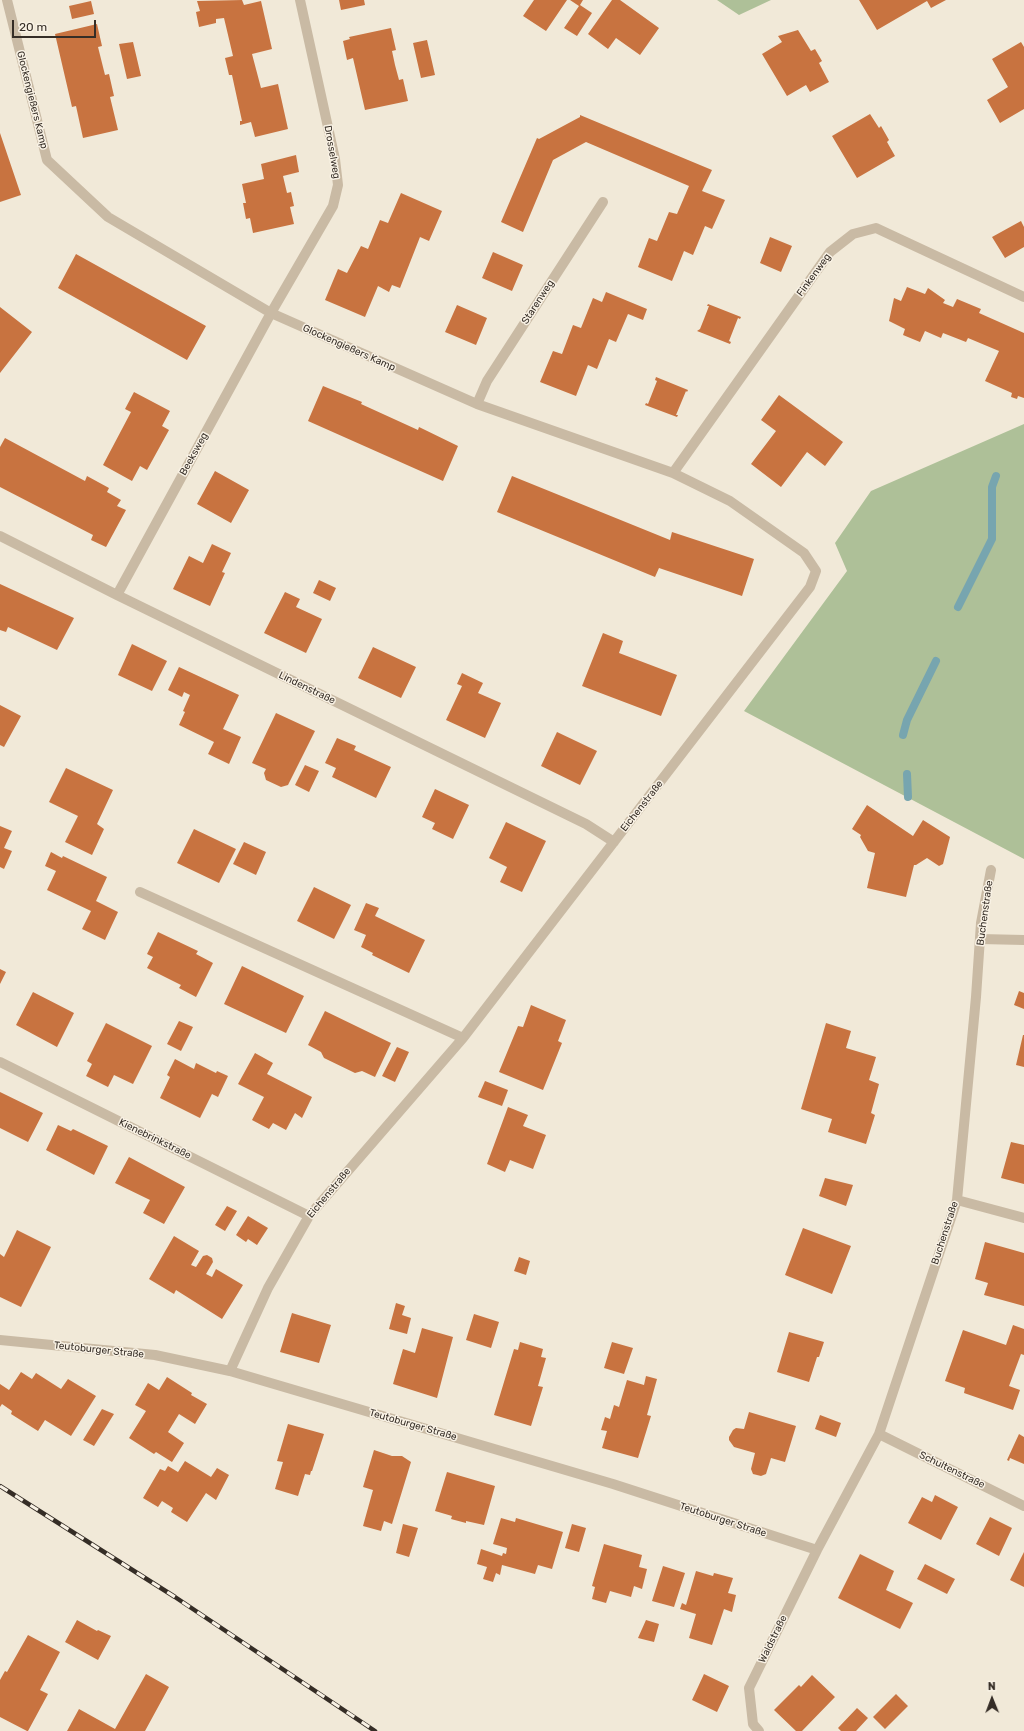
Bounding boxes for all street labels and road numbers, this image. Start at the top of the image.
street label: Glockengießers Kamp [14,50,50,150]
street label: Drosselweg [321,124,343,180]
street label: Finkenweg [794,251,834,299]
street label: Starenweg [519,278,557,326]
street label: Glockengießers Kamp [301,322,397,374]
street label: Beeksweg [177,430,211,478]
street label: Lindenstraße [277,669,337,707]
street label: Eichenstraße [618,778,666,834]
street label: Buchenstraße [974,880,996,946]
street label: Kienebrinkstraße [117,1116,193,1162]
street label: Eichenstraße [305,1166,353,1220]
street label: Buchenstraße [929,1200,961,1266]
street label: Teutoburger Straße [53,1339,145,1361]
street label: Teutoburger Straße [368,1407,458,1443]
street label: Schultenstraße [917,1449,987,1491]
street label: Teutoburger Straße [678,1500,768,1540]
street label: Waldstraße [756,1613,790,1665]

